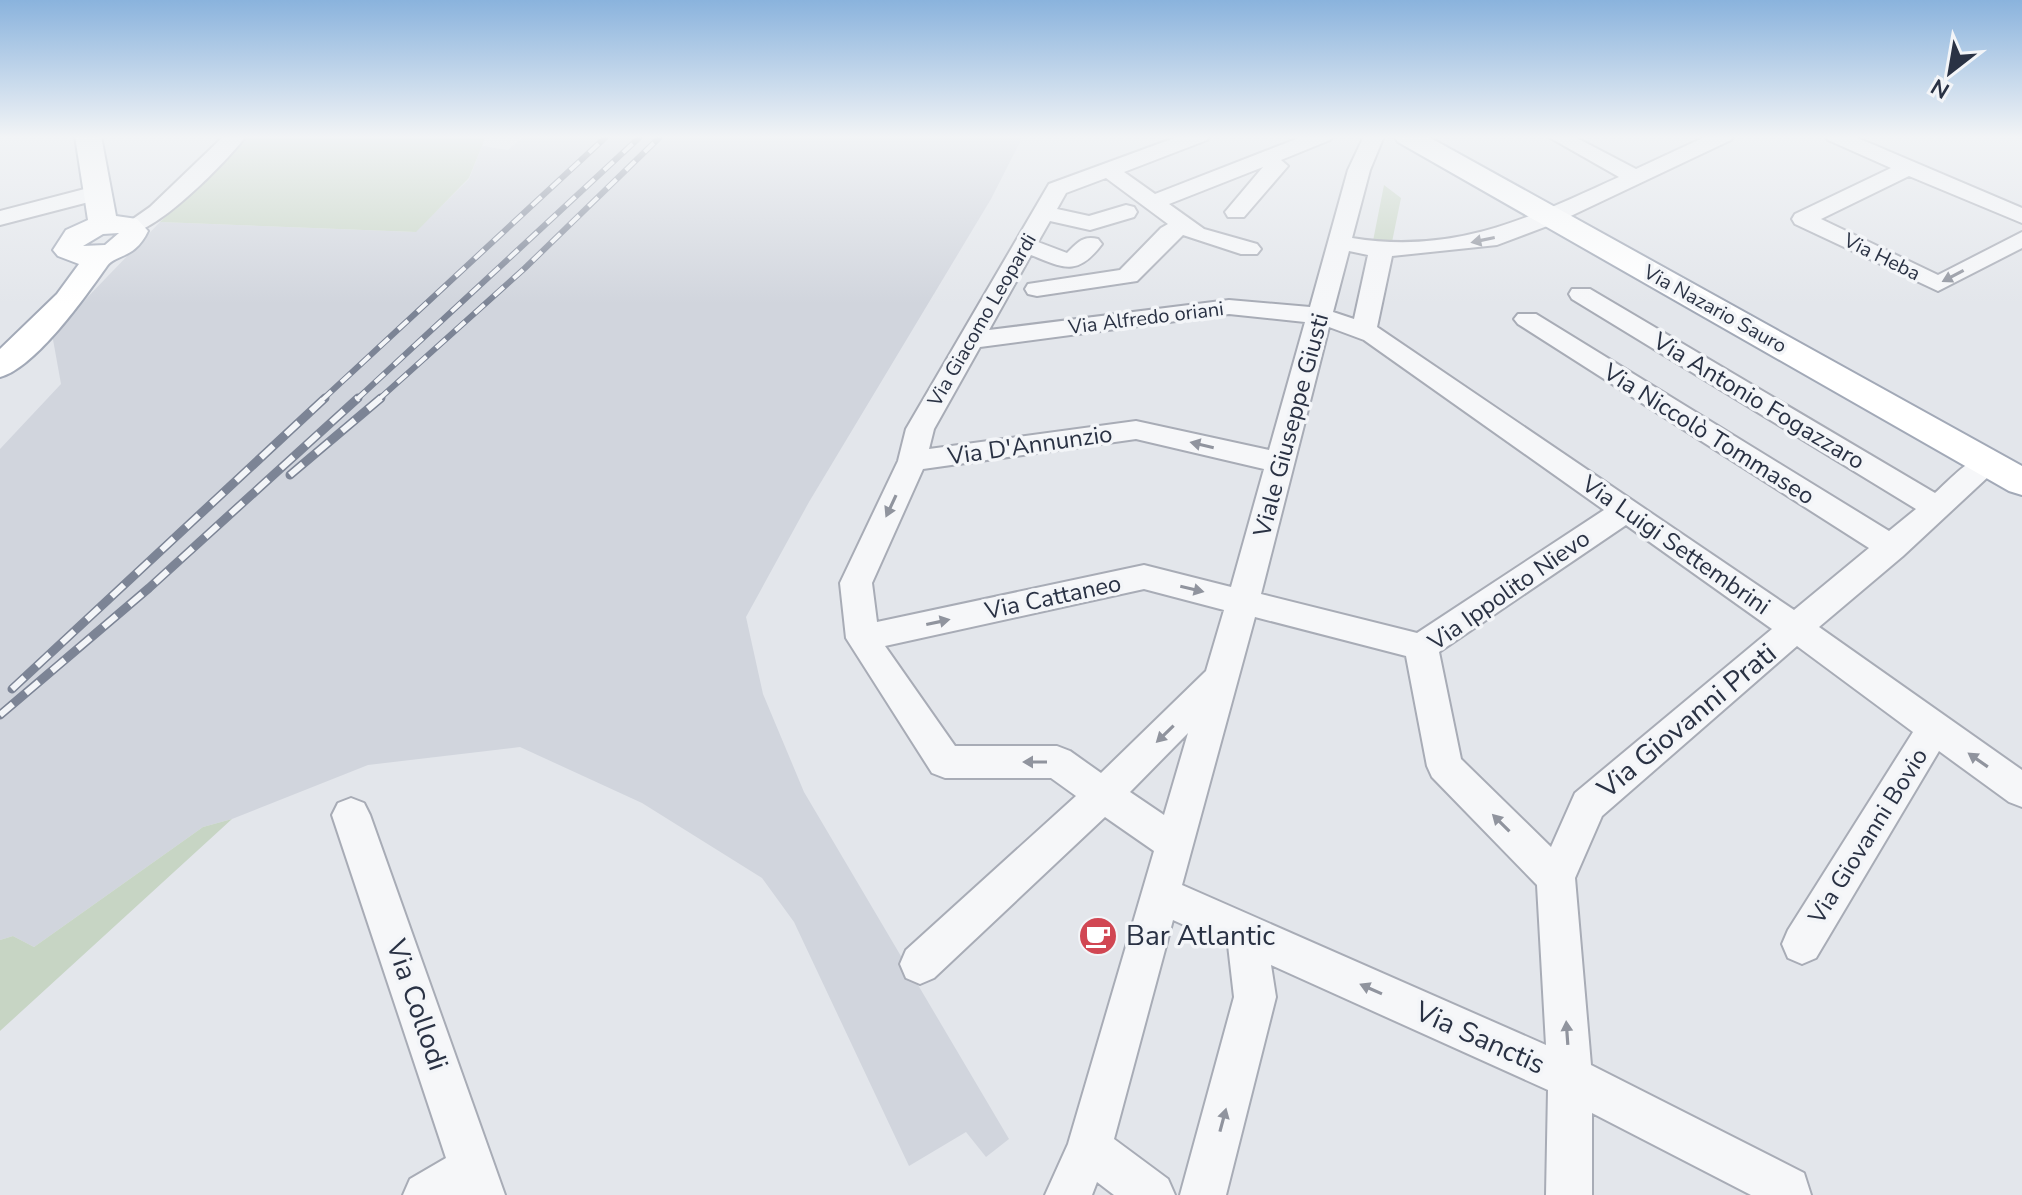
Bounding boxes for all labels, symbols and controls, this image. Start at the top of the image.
north arrow [1910,32,1990,112]
text: N [1925,71,1955,105]
street label: Via Heba [1838,226,1925,287]
street label: Via Giacomo Leopardi [921,229,1043,412]
one-way arrow [1470,234,1495,247]
street label: Via Nazario Sauro [1638,258,1791,360]
one-way arrow [1942,269,1965,283]
street label: Via Alfredo oriani [1066,295,1225,341]
street label: Viale Giuseppe Giusti [1245,310,1336,541]
street label: Via Antonio Fogazzaro [1646,324,1871,477]
street label: Via Niccolò Tommaseo [1596,355,1821,512]
street label: Via D'Annunzio [945,418,1114,473]
one-way arrow [1190,438,1215,451]
street label: Via Luigi Settembrini [1575,467,1777,622]
one-way arrow [885,495,898,518]
street label: Via Ippolito Nievo [1421,522,1596,658]
street label: Via Cattaneo [981,567,1124,627]
one-way arrow [1180,583,1205,595]
one-way arrow [926,615,951,627]
street label: Via Giovanni Prati [1589,635,1785,808]
one-way arrow [1156,724,1175,743]
street label: Via Giovanni Bovio [1800,742,1935,931]
one-way arrow [1968,753,1989,768]
one-way arrow [1022,756,1047,768]
one-way arrow [1492,814,1511,833]
cafe icon: Bar Atlantic [1077,915,1119,957]
place label: Bar Atlantic [1126,917,1275,955]
street label: Via Collodi [377,934,457,1076]
one-way arrow [1359,982,1383,996]
street label: Via Sanctis [1408,992,1551,1084]
one-way arrow [1560,1020,1573,1045]
one-way arrow [1217,1107,1230,1131]

